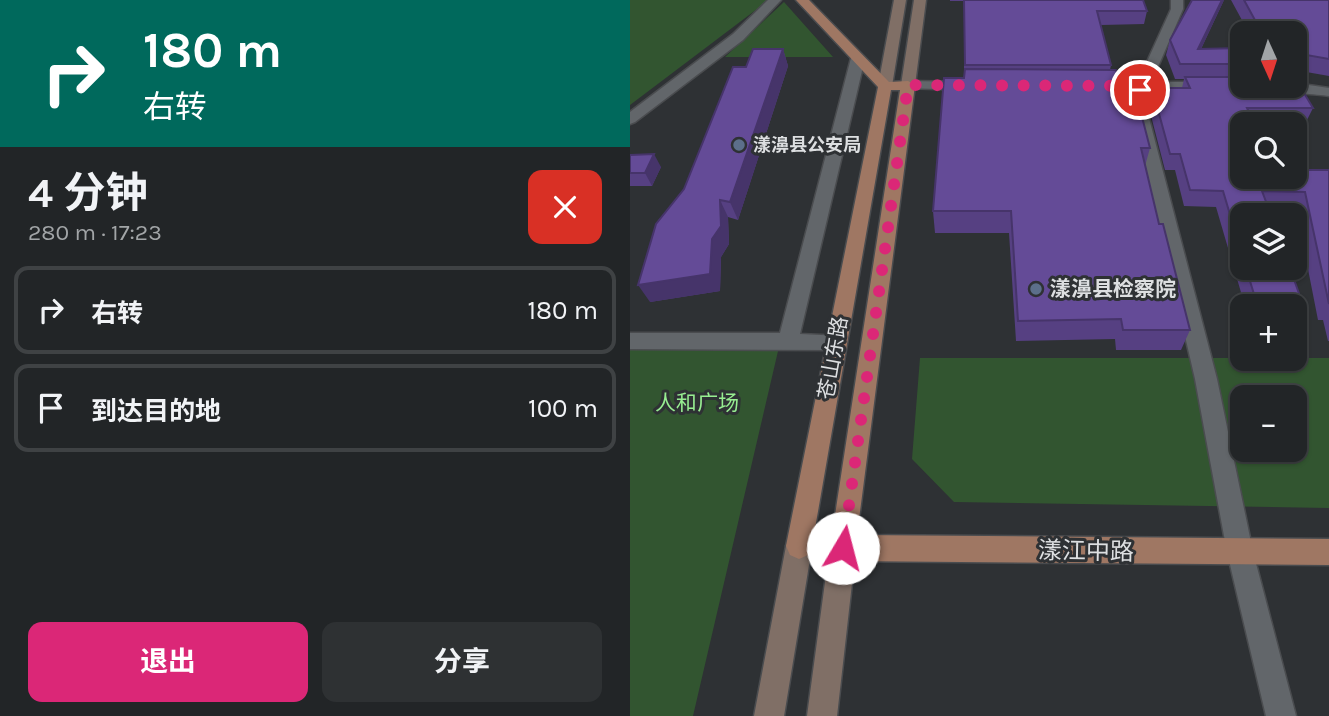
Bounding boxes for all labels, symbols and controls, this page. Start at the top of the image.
north arrow [1230,21,1307,98]
map controls [1230,21,1307,462]
text: 180 m [143,22,282,79]
icon: right [28,28,119,119]
pin [1110,60,1170,120]
icon: arrive [1121,71,1159,109]
text: 右转 [143,89,207,126]
button: search [1230,112,1307,189]
place label: 漾濞县公安局 [753,134,861,156]
marker: 漾濞县公安局 [731,137,747,153]
text: 4 分钟 [28,168,148,218]
button: close [528,170,602,244]
button: layers [1230,203,1307,280]
text: 280 m · 17:23 [28,219,162,246]
place label: 漾濞县检察院 [1050,277,1176,301]
marker: 漾濞县检察院 [1028,281,1044,297]
icon: right [32,291,70,329]
button: + [1230,294,1307,371]
text: 180 m [528,295,598,326]
text: 右转 [91,298,143,329]
street label: 苍山东路 [814,315,852,401]
button: − [1230,385,1307,462]
icon: arrive [32,389,70,427]
park label: 人和广场 [655,391,739,415]
text: 100 m [528,393,598,424]
text: 到达目的地 [91,396,221,427]
position arrow [806,511,880,585]
street label: 漾江中路 [1038,536,1134,566]
button: 退出 [28,622,308,702]
button: 分享 [322,622,602,702]

